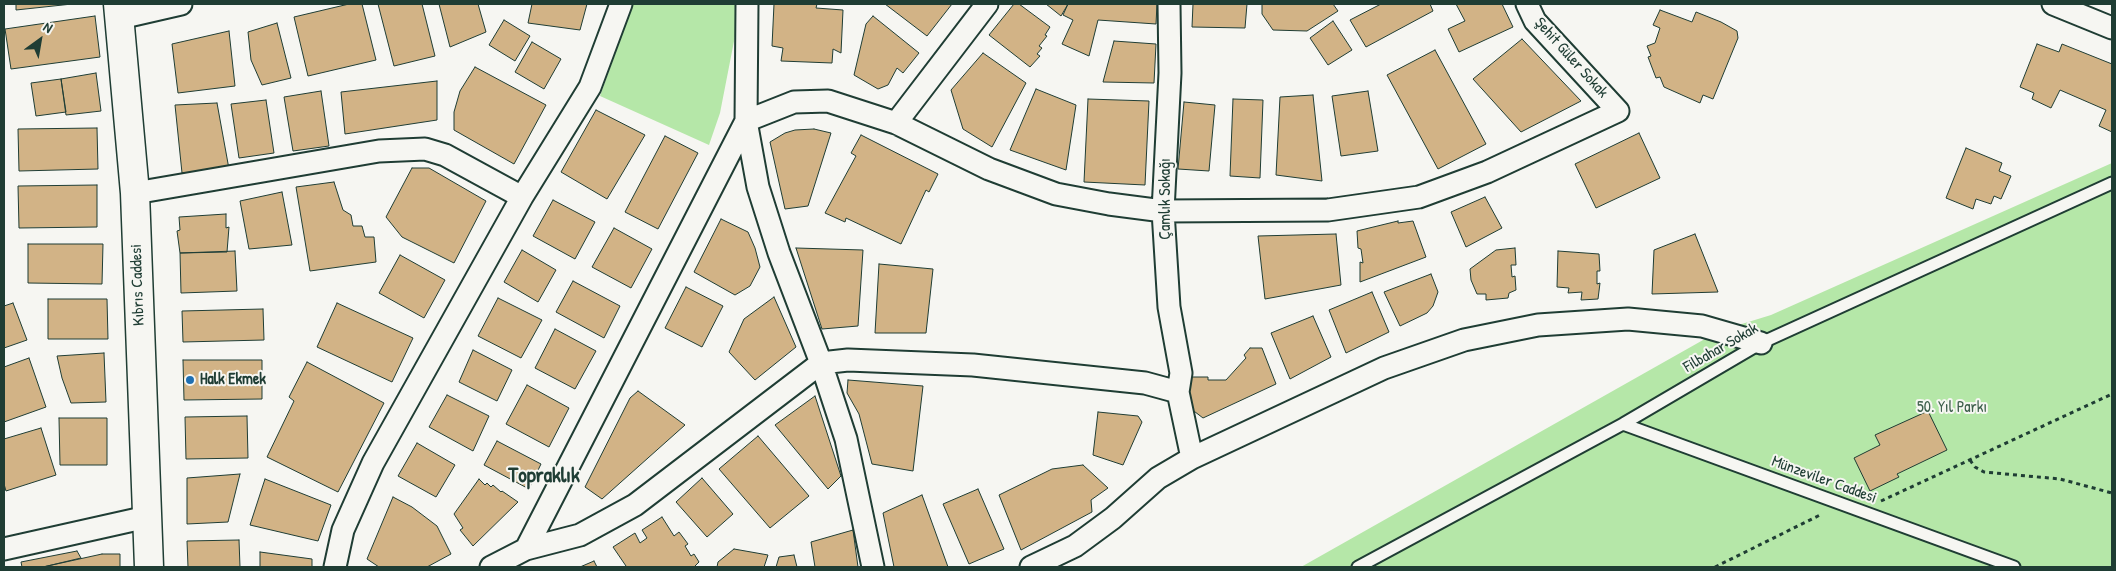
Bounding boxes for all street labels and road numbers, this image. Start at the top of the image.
street label: Şehit Güler Sokak [1530,14,1612,102]
street label: Çamlık Sokağı [1156,158,1176,240]
street label: Kıbrıs Caddesi [127,244,149,326]
street label: Filbahar Sokak [1680,319,1762,377]
street label: Münzeviler Caddesi [1769,452,1879,508]

